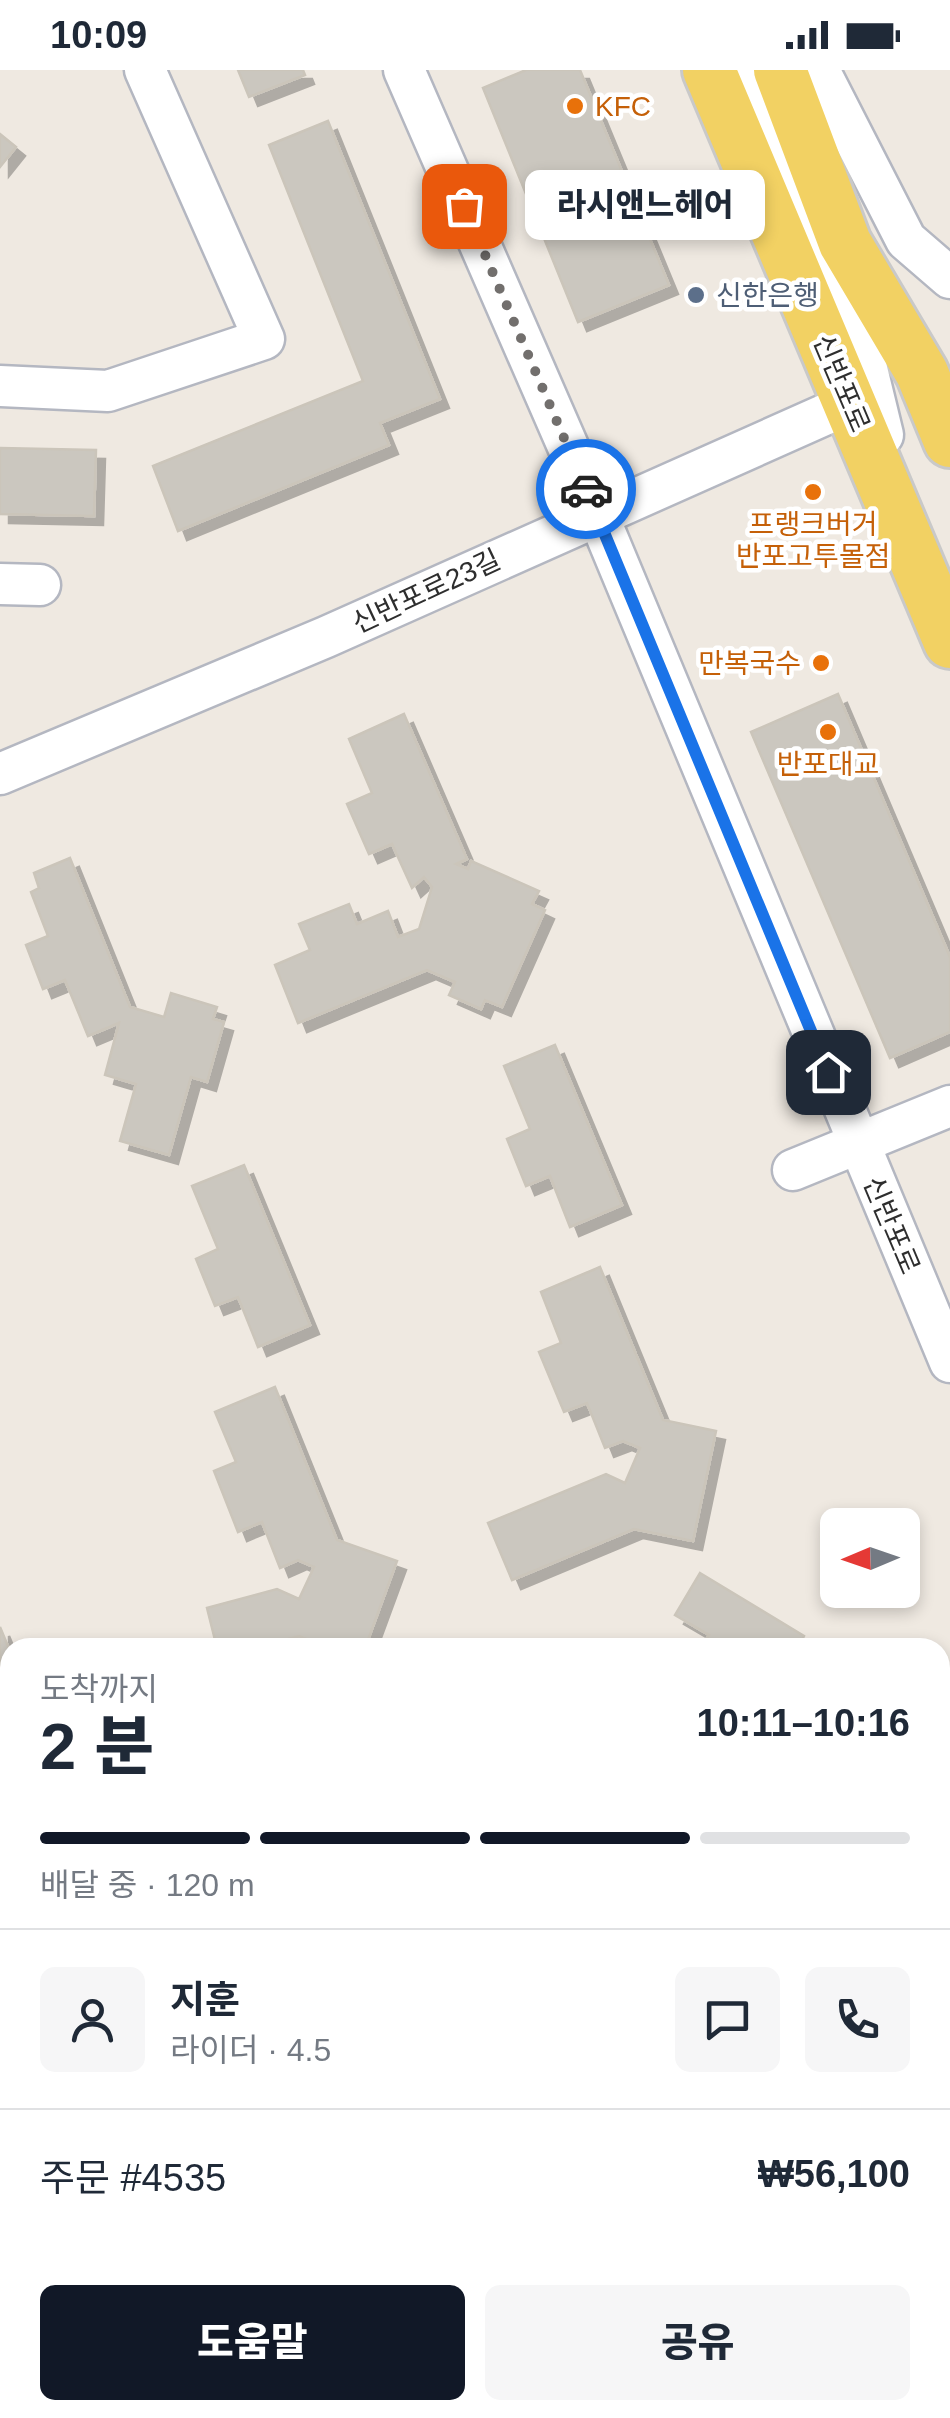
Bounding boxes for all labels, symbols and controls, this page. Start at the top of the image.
text: 10:09 [50,14,147,56]
place label: KFC [595,91,651,122]
marker: KFC [564,95,586,117]
pin [422,164,507,249]
callout: 라시앤느헤어 [524,171,764,241]
icon: bag [437,179,492,234]
text: 라시앤느헤어 [557,187,733,223]
place label: 신한은행 [716,280,819,311]
marker: 신한은행 [685,284,707,306]
street label: 신반포로 [807,330,876,437]
courier [536,439,636,539]
icon: car [559,462,614,517]
marker: 프랭크버거 반포고투몰점 [802,481,824,503]
place label: 프랭크버거 반포고투몰점 [736,509,890,572]
street label: 신반포로23길 [347,544,505,639]
place label: 만복국수 [698,648,801,679]
marker: 만복국수 [810,652,832,674]
marker: 반포대교 [817,721,839,743]
place label: 반포대교 [776,749,880,780]
pin [786,1030,871,1115]
icon: home [801,1045,856,1100]
street label: 신반포로 [857,1172,926,1279]
north arrow [820,1508,920,1608]
map controls [820,1508,920,1608]
text: 도착까지 [40,1671,158,1707]
text: 10:11–10:16 [697,1702,910,1744]
text: 2 분 [40,1710,154,1783]
text: 배달 중 · 120 m [40,1867,255,1903]
button: person [40,1967,145,2072]
button: chat [675,1967,780,2072]
button: phone [805,1967,910,2072]
text: 지훈 [170,1979,240,2021]
text: 라이더 · 4.5 [170,2032,331,2068]
text: ₩56,100 [758,2153,910,2195]
text: 주문 #4535 [40,2157,226,2199]
button: 도움말 [40,2285,465,2400]
button: 공유 [485,2285,910,2400]

